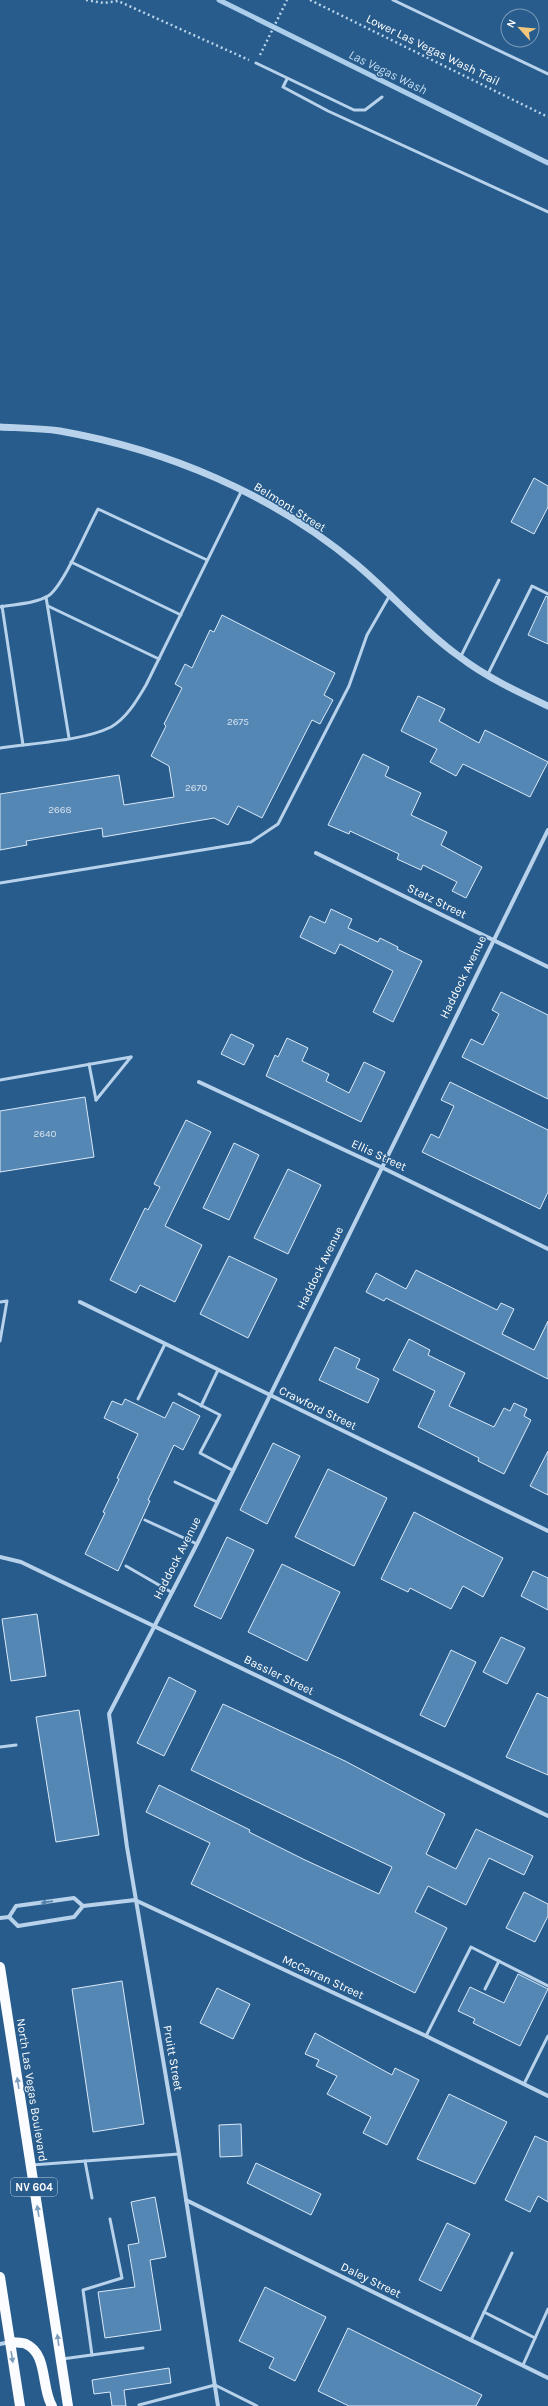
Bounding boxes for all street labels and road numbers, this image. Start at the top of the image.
street label: Lower Las Vegas Wash Trail [364,11,502,89]
street label: Belmont Street [251,479,329,535]
street label: Statz Street [405,881,469,922]
street label: Haddock Avenue [437,933,489,1021]
street label: Ellis Street [349,1136,409,1174]
street label: Haddock Avenue [294,1224,346,1312]
street label: Crawford Street [277,1383,360,1433]
street label: Haddock Avenue [150,1514,204,1602]
street label: Bassler Street [242,1652,317,1698]
street label: McCarran Street [280,1952,367,2002]
street label: North Las Vegas Boulevard [14,2017,50,2163]
street label: Pruitt Street [160,2024,186,2093]
road number: NV 604 [11,2178,57,2196]
street label: Daley Street [339,2259,404,2301]

